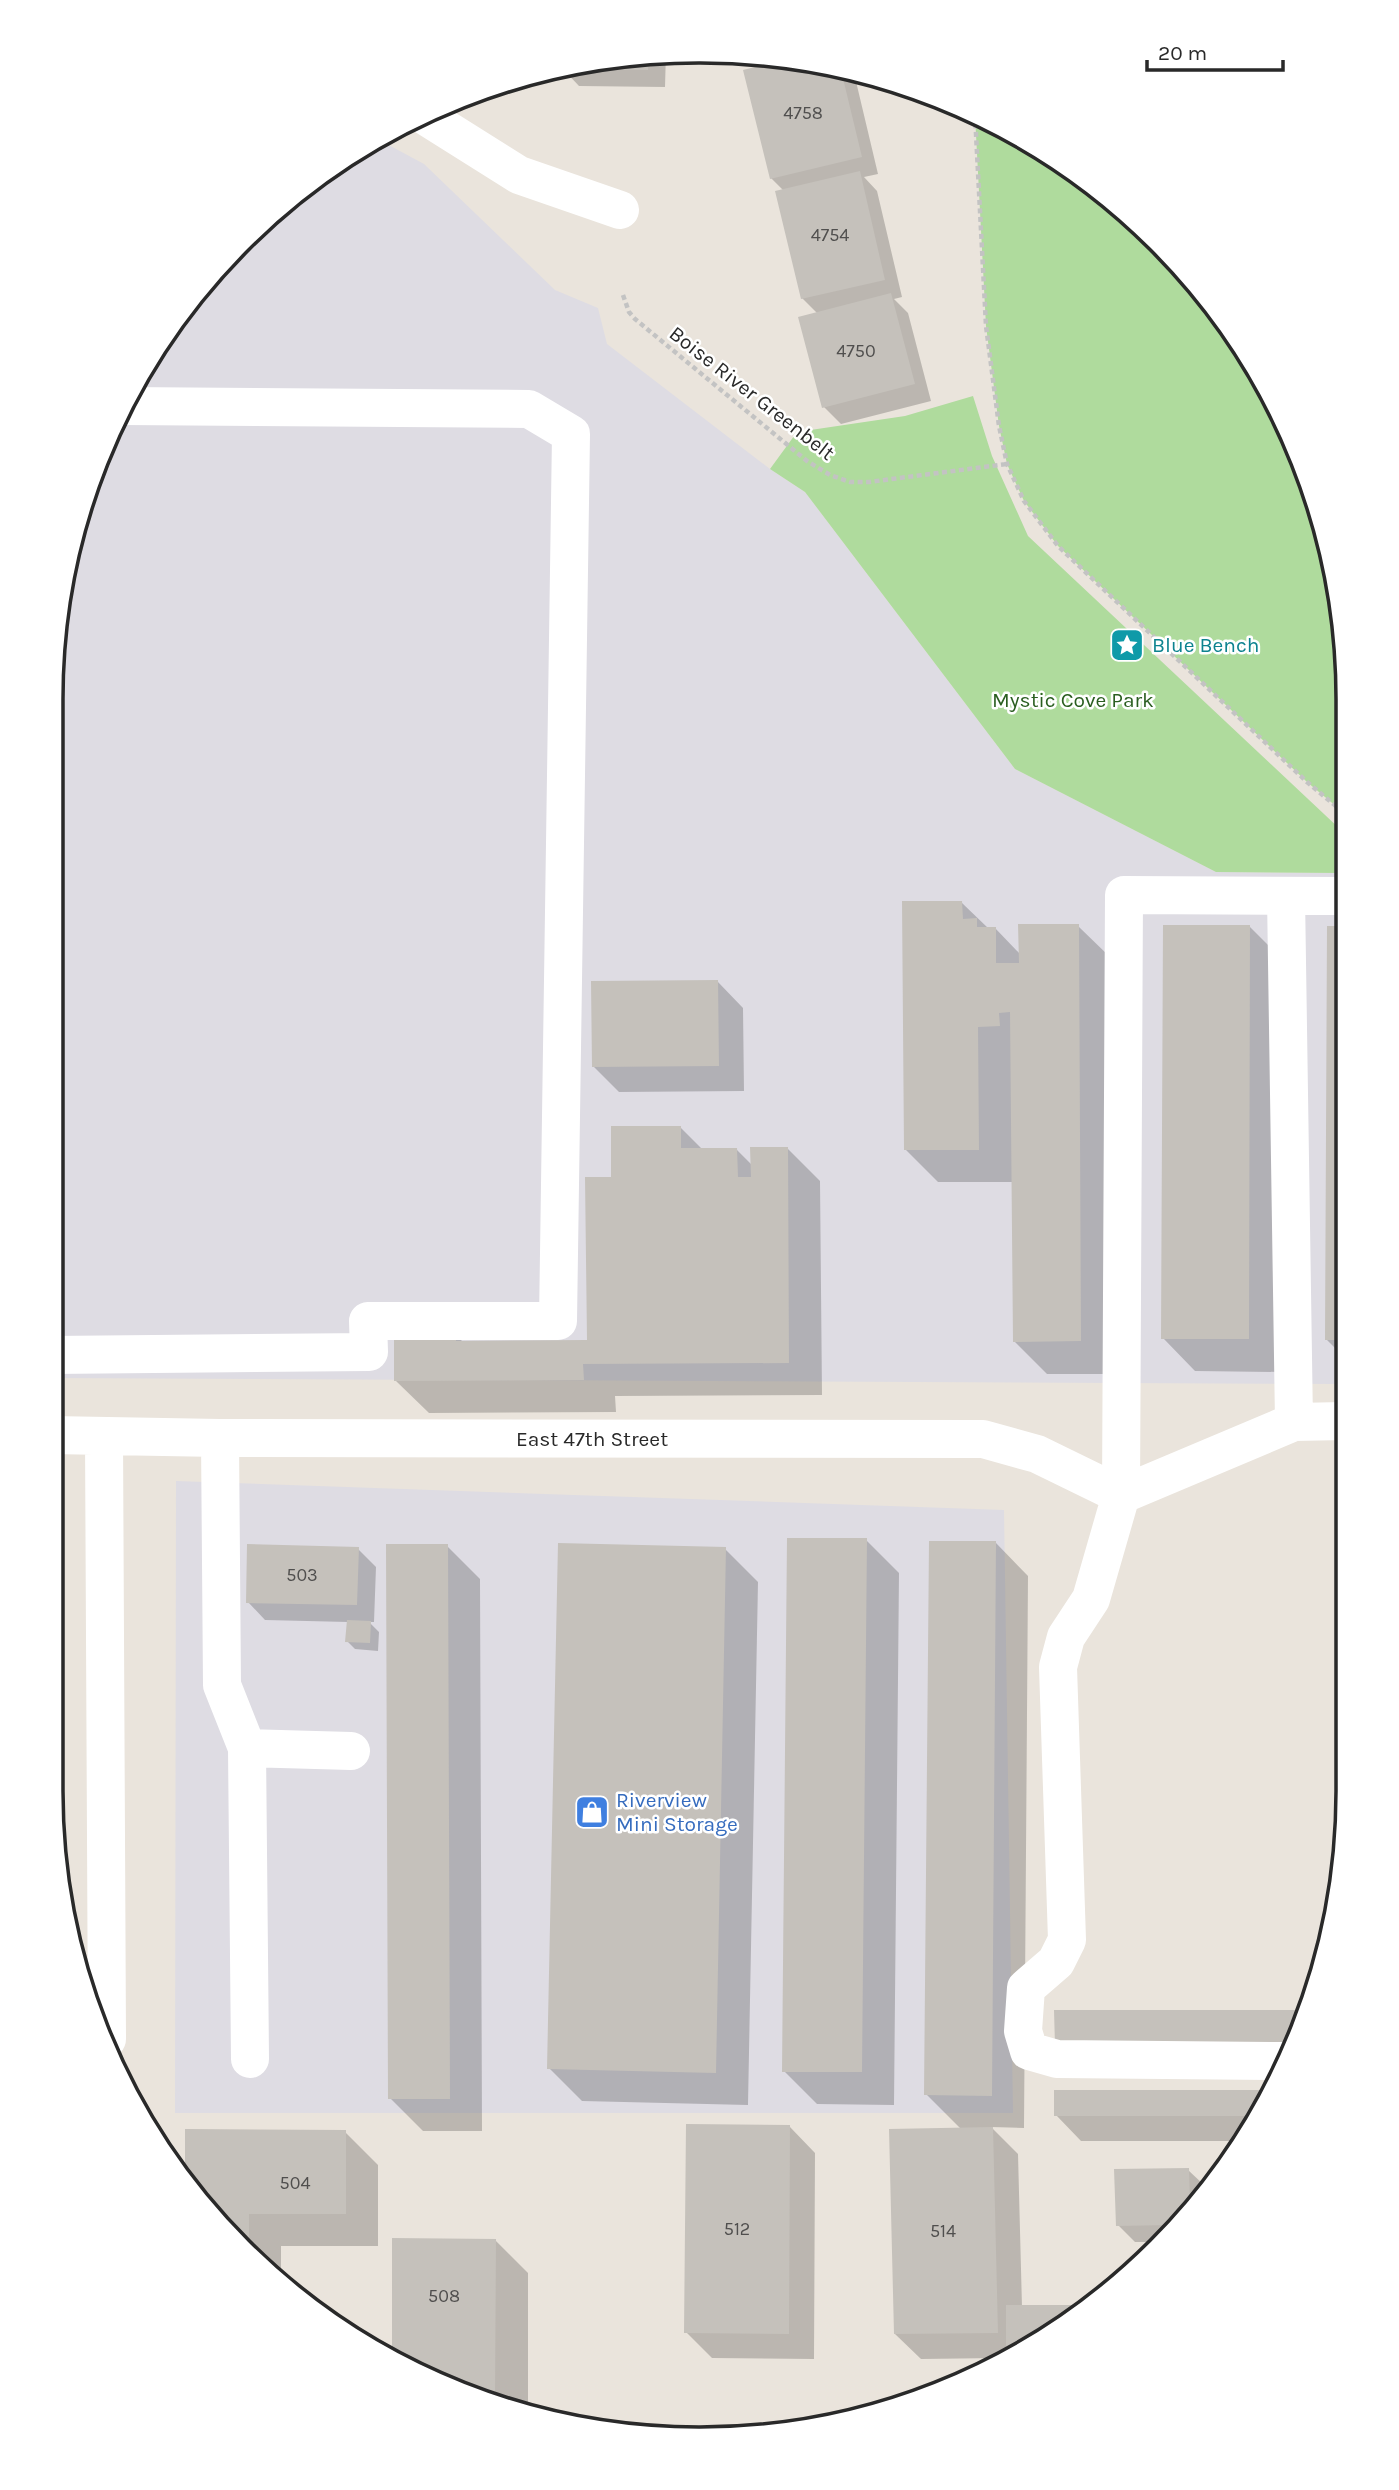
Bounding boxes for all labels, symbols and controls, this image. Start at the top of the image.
scale bar [1147,28,1284,72]
text: 20 m [1158,41,1207,65]
house number: 4758 [783,102,823,124]
house number: 4754 [811,224,849,246]
street label: Boise River Greenbelt [665,321,839,465]
house number: 4750 [836,340,876,362]
place icon: Blue Bench [1108,626,1146,664]
place label: Blue Bench [1152,633,1259,657]
park label: Mystic Cove Park [992,688,1154,712]
street label: East 47th Street [516,1427,668,1451]
house number: 503 [286,1564,318,1586]
place label: Riverview Mini Storage [616,1788,738,1836]
shop icon: Riverview Mini Storage [573,1793,611,1831]
house number: 504 [280,2172,310,2194]
house number: 512 [724,2218,750,2240]
house number: 514 [930,2220,956,2242]
house number: 508 [428,2285,460,2307]

